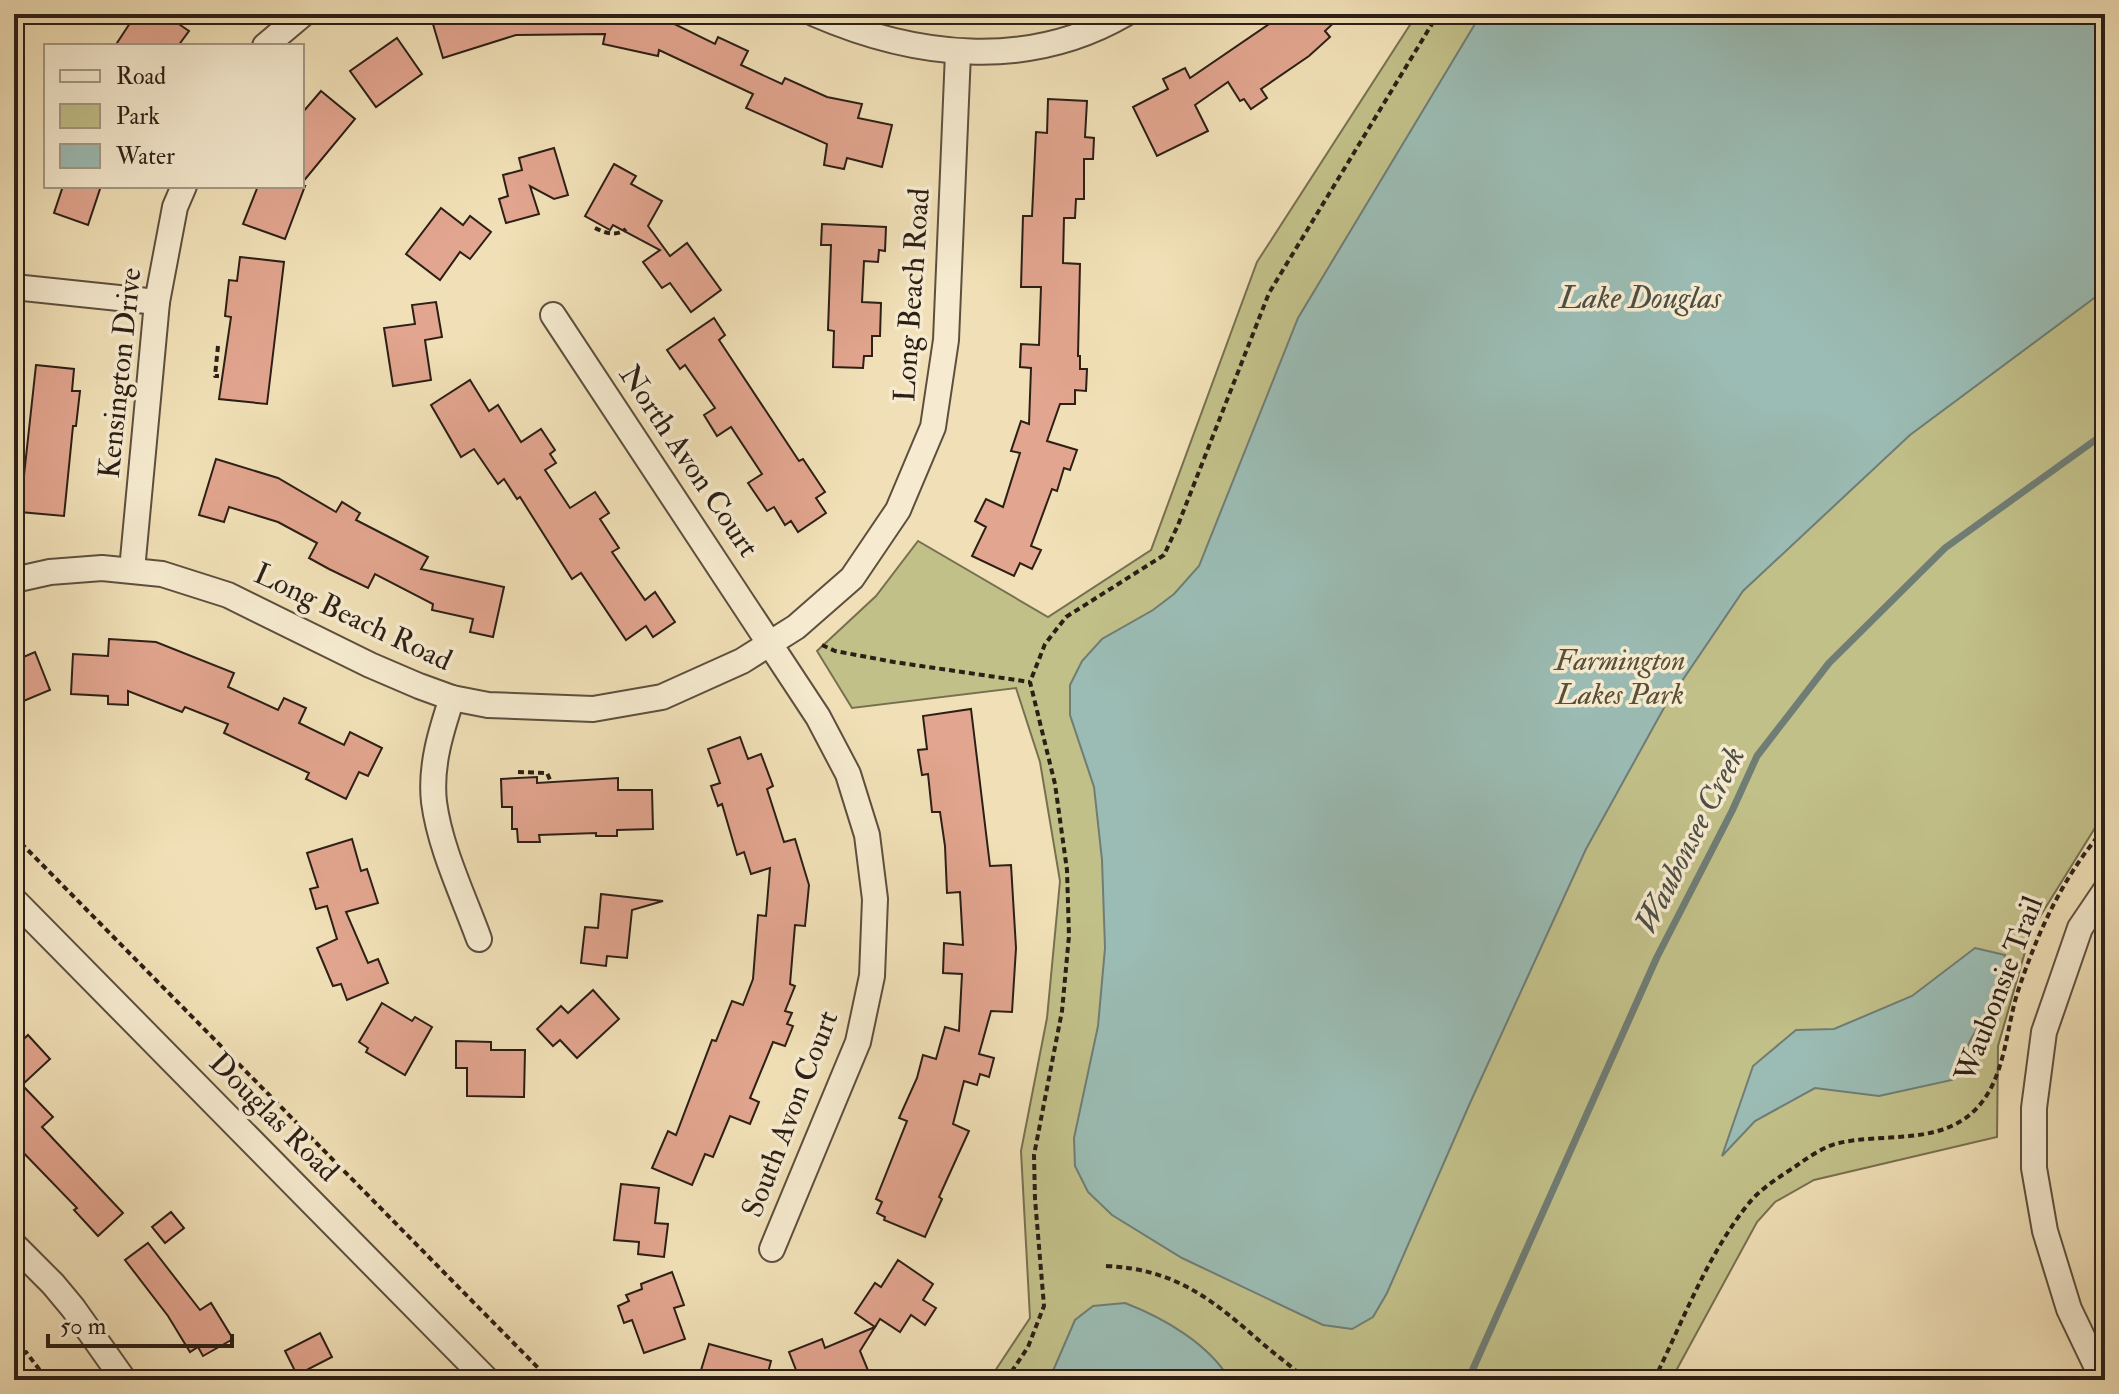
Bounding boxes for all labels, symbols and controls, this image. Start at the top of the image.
legend [44,44,304,188]
text: Road [116,61,166,92]
text: Park [116,101,160,132]
text: Water [115,141,175,172]
street label: Long Beach Road [886,187,938,403]
street label: Kensington Drive [91,266,149,480]
water label: Lake Douglas [1557,278,1722,318]
street label: North Avon Court [611,358,767,564]
street label: Long Beach Road [248,555,458,679]
park label: Farmington Lakes Park [1552,642,1686,713]
water label: Waubonsee Creek [1626,740,1754,940]
street label: Waubonsie Trail [1946,891,2051,1088]
street label: South Avon Court [734,1005,847,1223]
street label: Douglas Road [201,1044,347,1190]
scale bar [48,1298,232,1348]
text: 50 m [60,1311,107,1342]

